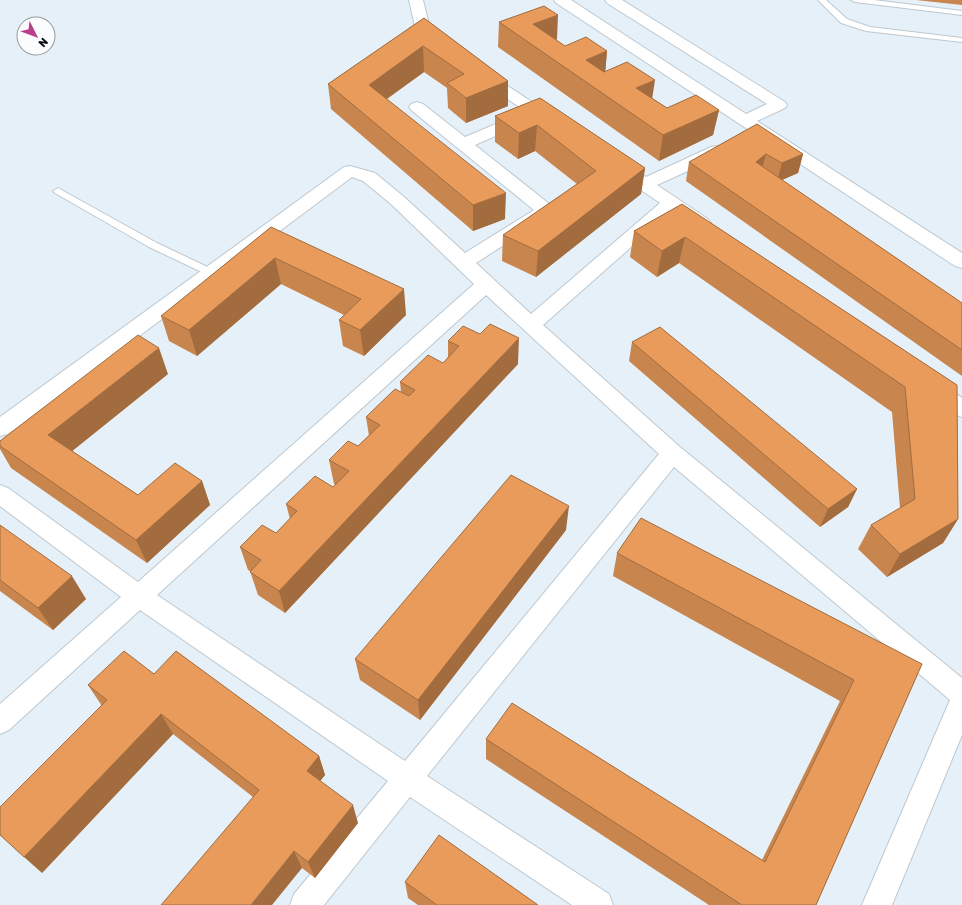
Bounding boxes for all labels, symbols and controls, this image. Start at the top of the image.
north arrow [16,16,56,56]
text: N [36,35,51,50]

